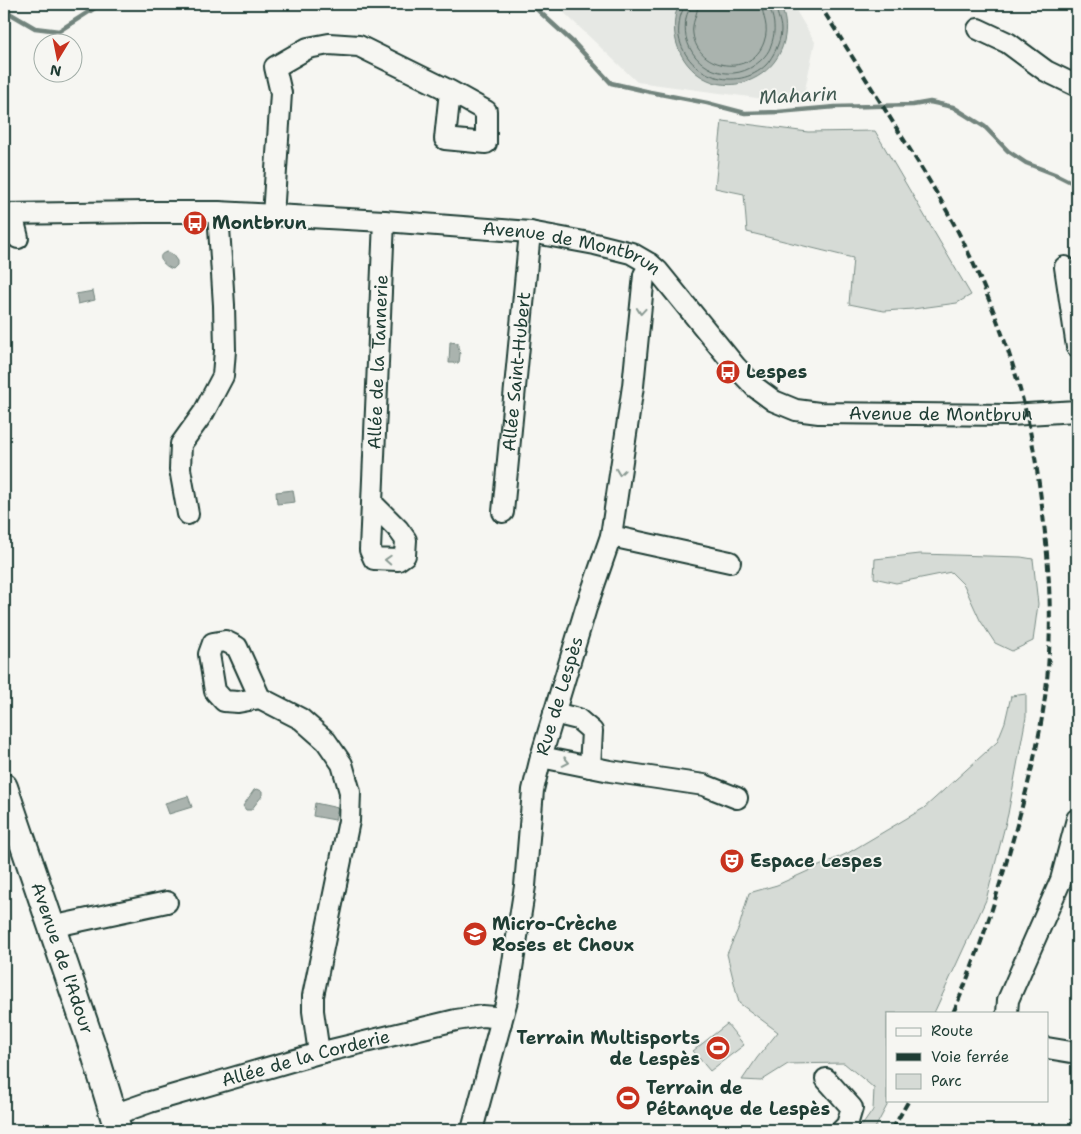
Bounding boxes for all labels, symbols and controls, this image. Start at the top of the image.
north arrow [32,32,82,82]
text: N [49,61,63,81]
water label: Maharin [758,81,838,110]
bus stop icon: Montbrun [182,210,208,236]
place label: Montbrun [212,211,307,235]
street label: Avenue de Montbrun [482,216,666,280]
street label: Allée de la Tannerie [362,274,394,450]
street label: Allée Saint-Hubert [497,291,536,453]
one-way arrow [636,307,647,315]
bus stop icon: Lespes [715,359,741,385]
place label: Lespes [746,360,807,384]
street label: Avenue de Montbrun [849,401,1033,427]
one-way arrow [615,469,626,477]
one-way arrow [384,554,392,565]
street label: Rue de Lespès [530,634,589,759]
one-way arrow [561,756,570,767]
theatre icon: Espace Lespes [719,848,745,874]
place label: Espace Lespes [750,849,882,873]
street label: Avenue de l'Adour [25,879,99,1037]
place label: Micro-Crèche Roses et Choux [492,912,634,957]
school or university icon: Micro-Crèche Roses et Choux [462,921,488,947]
legend [886,1012,1048,1102]
text: Route [931,1021,973,1041]
street label: Allée de la Corderie [219,1024,392,1093]
place label: Terrain Multisports de Lespès [517,1026,700,1071]
sports icon: Terrain Multisports de Lespès [705,1035,731,1061]
text: Voie ferrée [931,1047,1009,1067]
text: Parc [931,1071,962,1091]
place label: Terrain de Pétanque de Lespès [646,1076,830,1121]
sports icon: Terrain de Pétanque de Lespès [615,1085,641,1111]

